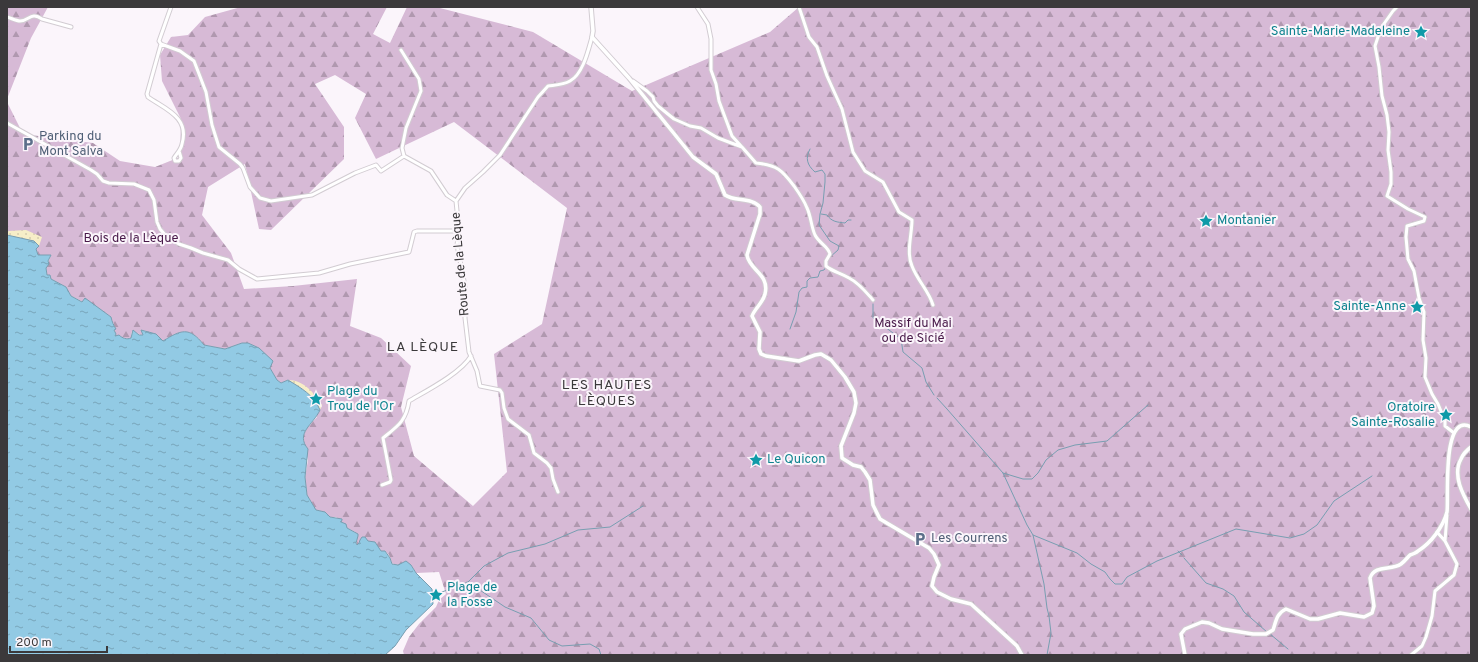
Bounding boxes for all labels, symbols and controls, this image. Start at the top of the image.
place label: Sainte-Marie-Madeleine [1271,24,1410,40]
place icon: Sainte-Marie-Madeleine [1413,24,1429,40]
place label: Parking du Mont Salva [39,129,103,160]
parking icon: Parking du Mont Salva [20,136,36,152]
street label: Route de la Lèque [448,211,474,317]
place icon: Montanier [1198,213,1214,229]
place label: Montanier [1217,213,1276,229]
park label: Bois de la Lèque [84,231,178,247]
place label: Sainte-Anne [1333,299,1406,315]
place icon: Sainte-Anne [1409,299,1425,315]
park label: Massif du Mai ou de Sicié [874,316,952,347]
district label: LA LÈQUE [387,338,459,356]
district label: LES HAUTES LÈQUES [562,377,652,410]
place label: Plage du Trou de l'Or [327,384,394,415]
place icon: Plage du Trou de l'Or [308,391,324,407]
place label: Oratoire Sainte-Rosalie [1351,400,1435,431]
place icon: Oratoire Sainte-Rosalie [1438,407,1454,423]
place icon: Le Quicon [748,452,764,468]
place label: Le Quicon [767,452,826,468]
parking icon: Les Courrens [912,531,928,547]
place label: Les Courrens [931,531,1008,547]
place label: Plage de la Fosse [447,580,497,611]
place icon: Plage de la Fosse [428,587,444,603]
scale bar [10,628,107,654]
text: 200 m [16,635,52,651]

